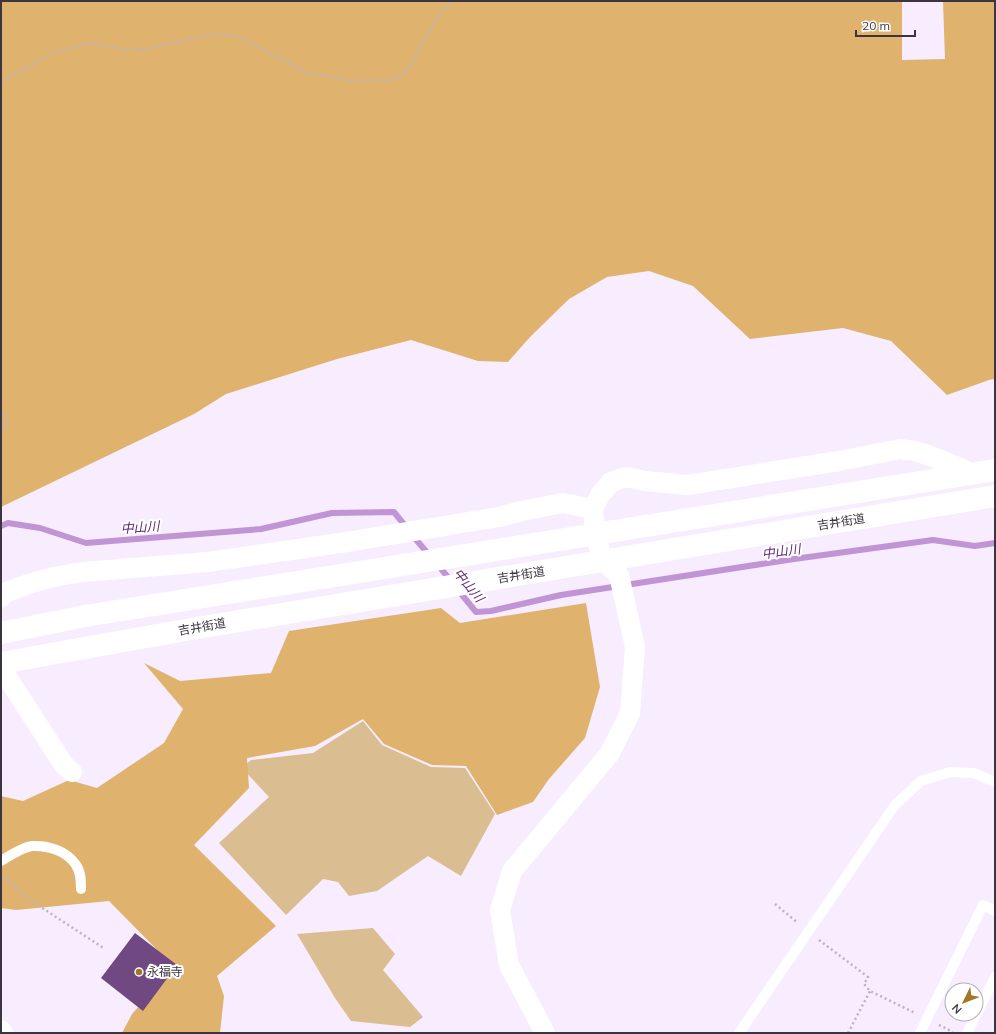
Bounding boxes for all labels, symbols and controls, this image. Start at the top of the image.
scale bar [856,12,915,38]
text: 20 m [862,18,890,33]
street label: 吉井街道 [816,510,866,533]
water label: 中山川 [120,518,162,536]
water label: 中山川 [761,540,803,562]
street label: 吉井街道 [496,563,546,586]
water label: 中山川 [450,565,489,607]
street label: 吉井街道 [177,615,227,638]
place label: 永福寺 [147,964,183,979]
marker: 永福寺 [134,967,144,977]
north arrow [944,982,984,1022]
text: N [949,1001,965,1017]

